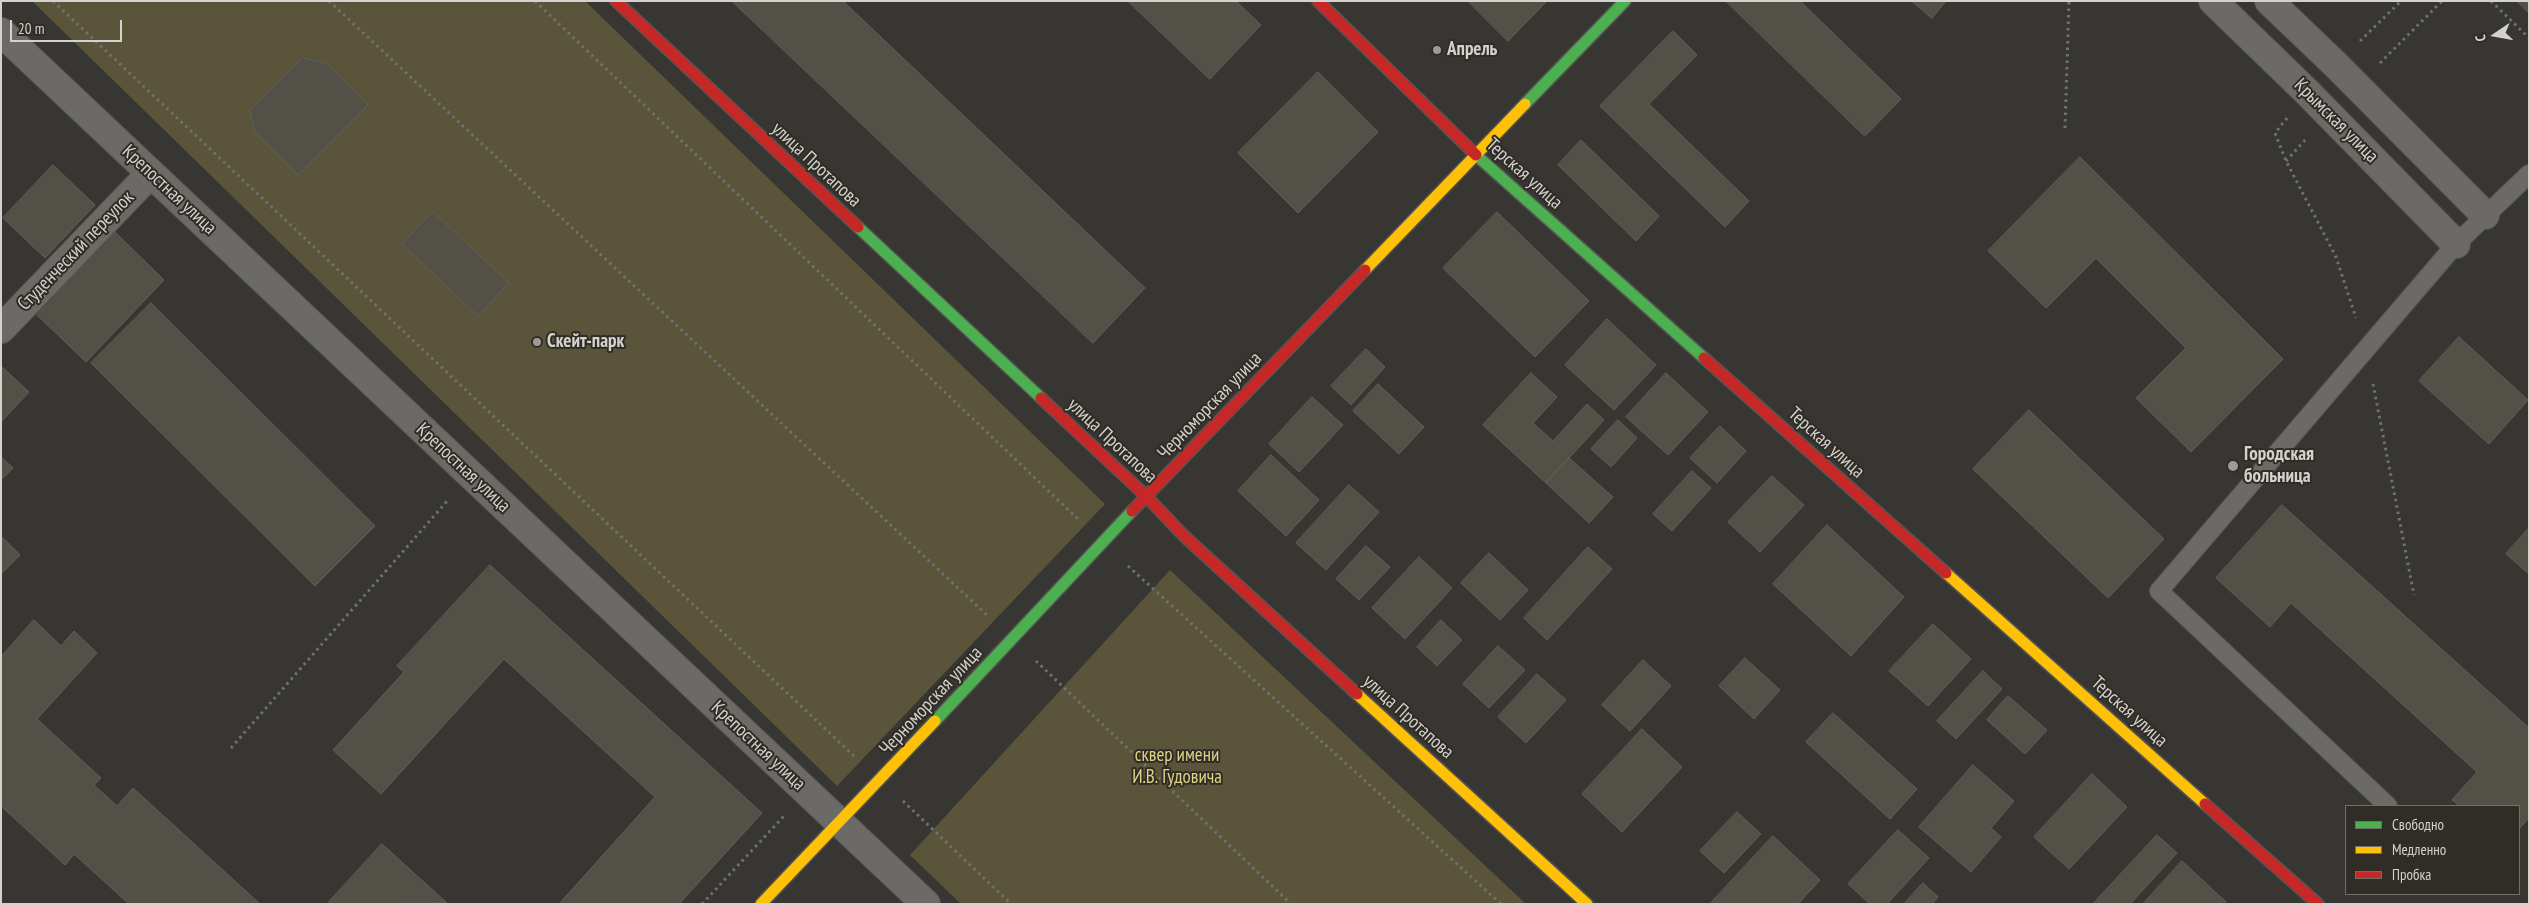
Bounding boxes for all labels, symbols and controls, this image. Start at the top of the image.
scale bar [12,10,125,42]
north arrow [2470,10,2520,60]
text: 20 m [18,19,44,38]
text: С [2471,33,2490,43]
place label: Апрель [1447,39,1497,61]
marker: Апрель [1431,44,1443,56]
street label: Крымская улица [2289,74,2383,168]
street label: улица Протапова [766,118,866,212]
street label: Терская улица [1481,134,1567,214]
street label: Крепостная улица [117,141,221,239]
street label: Студенческий переулок [13,187,139,315]
place label: Скейт-парк [547,331,624,353]
marker: Скейт-парк [531,336,543,348]
street label: Черноморская улица [1153,348,1267,464]
street label: улица Протапова [1062,394,1162,488]
street label: Терская улица [1783,403,1869,483]
street label: Крепостная улица [411,419,515,517]
place label: Городская больница [2244,444,2314,488]
marker: Городская больница [2226,459,2240,473]
street label: Черноморская улица [875,642,987,760]
street label: улица Протапова [1358,670,1458,764]
street label: Терская улица [2086,672,2172,752]
street label: Крепостная улица [706,697,810,795]
park label: сквер имени И.В. Гудовича [1132,745,1222,789]
legend [2345,805,2520,895]
text: Свободно [2392,815,2444,834]
text: Медленно [2392,840,2446,859]
text: Пробка [2392,865,2431,884]

